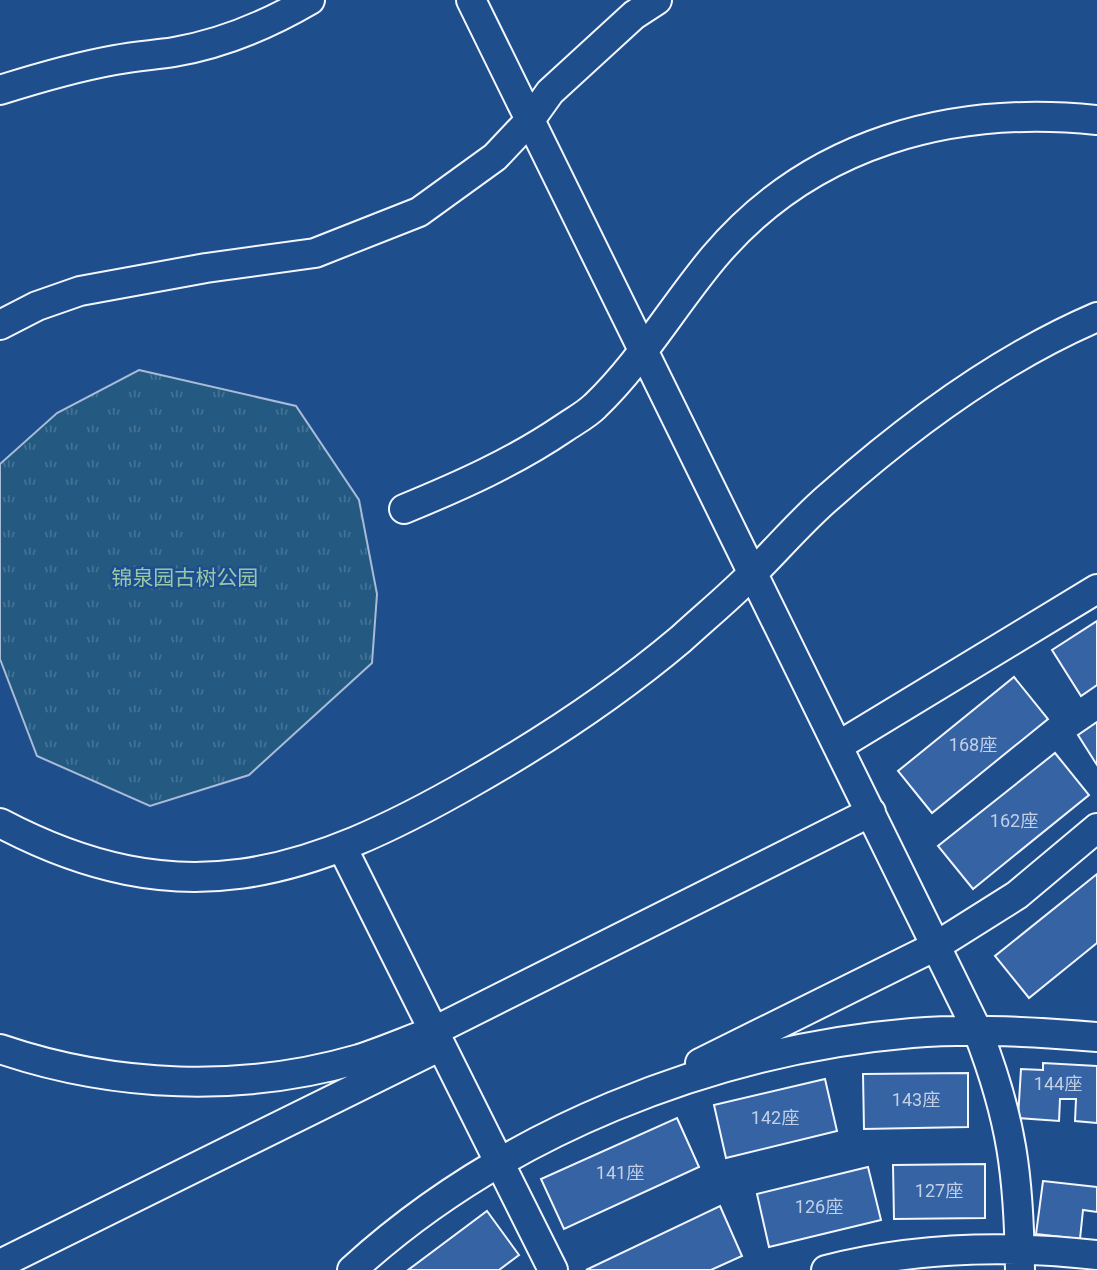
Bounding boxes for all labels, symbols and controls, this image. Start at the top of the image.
park label: 锦泉园古树公园 [112,566,259,590]
house number: 168座 [949,734,997,755]
house number: 162座 [990,810,1038,831]
house number: 144座 [1034,1073,1082,1094]
house number: 143座 [892,1089,940,1110]
house number: 142座 [751,1107,799,1128]
house number: 141座 [596,1162,644,1183]
house number: 127座 [915,1180,963,1201]
house number: 126座 [795,1196,843,1217]

